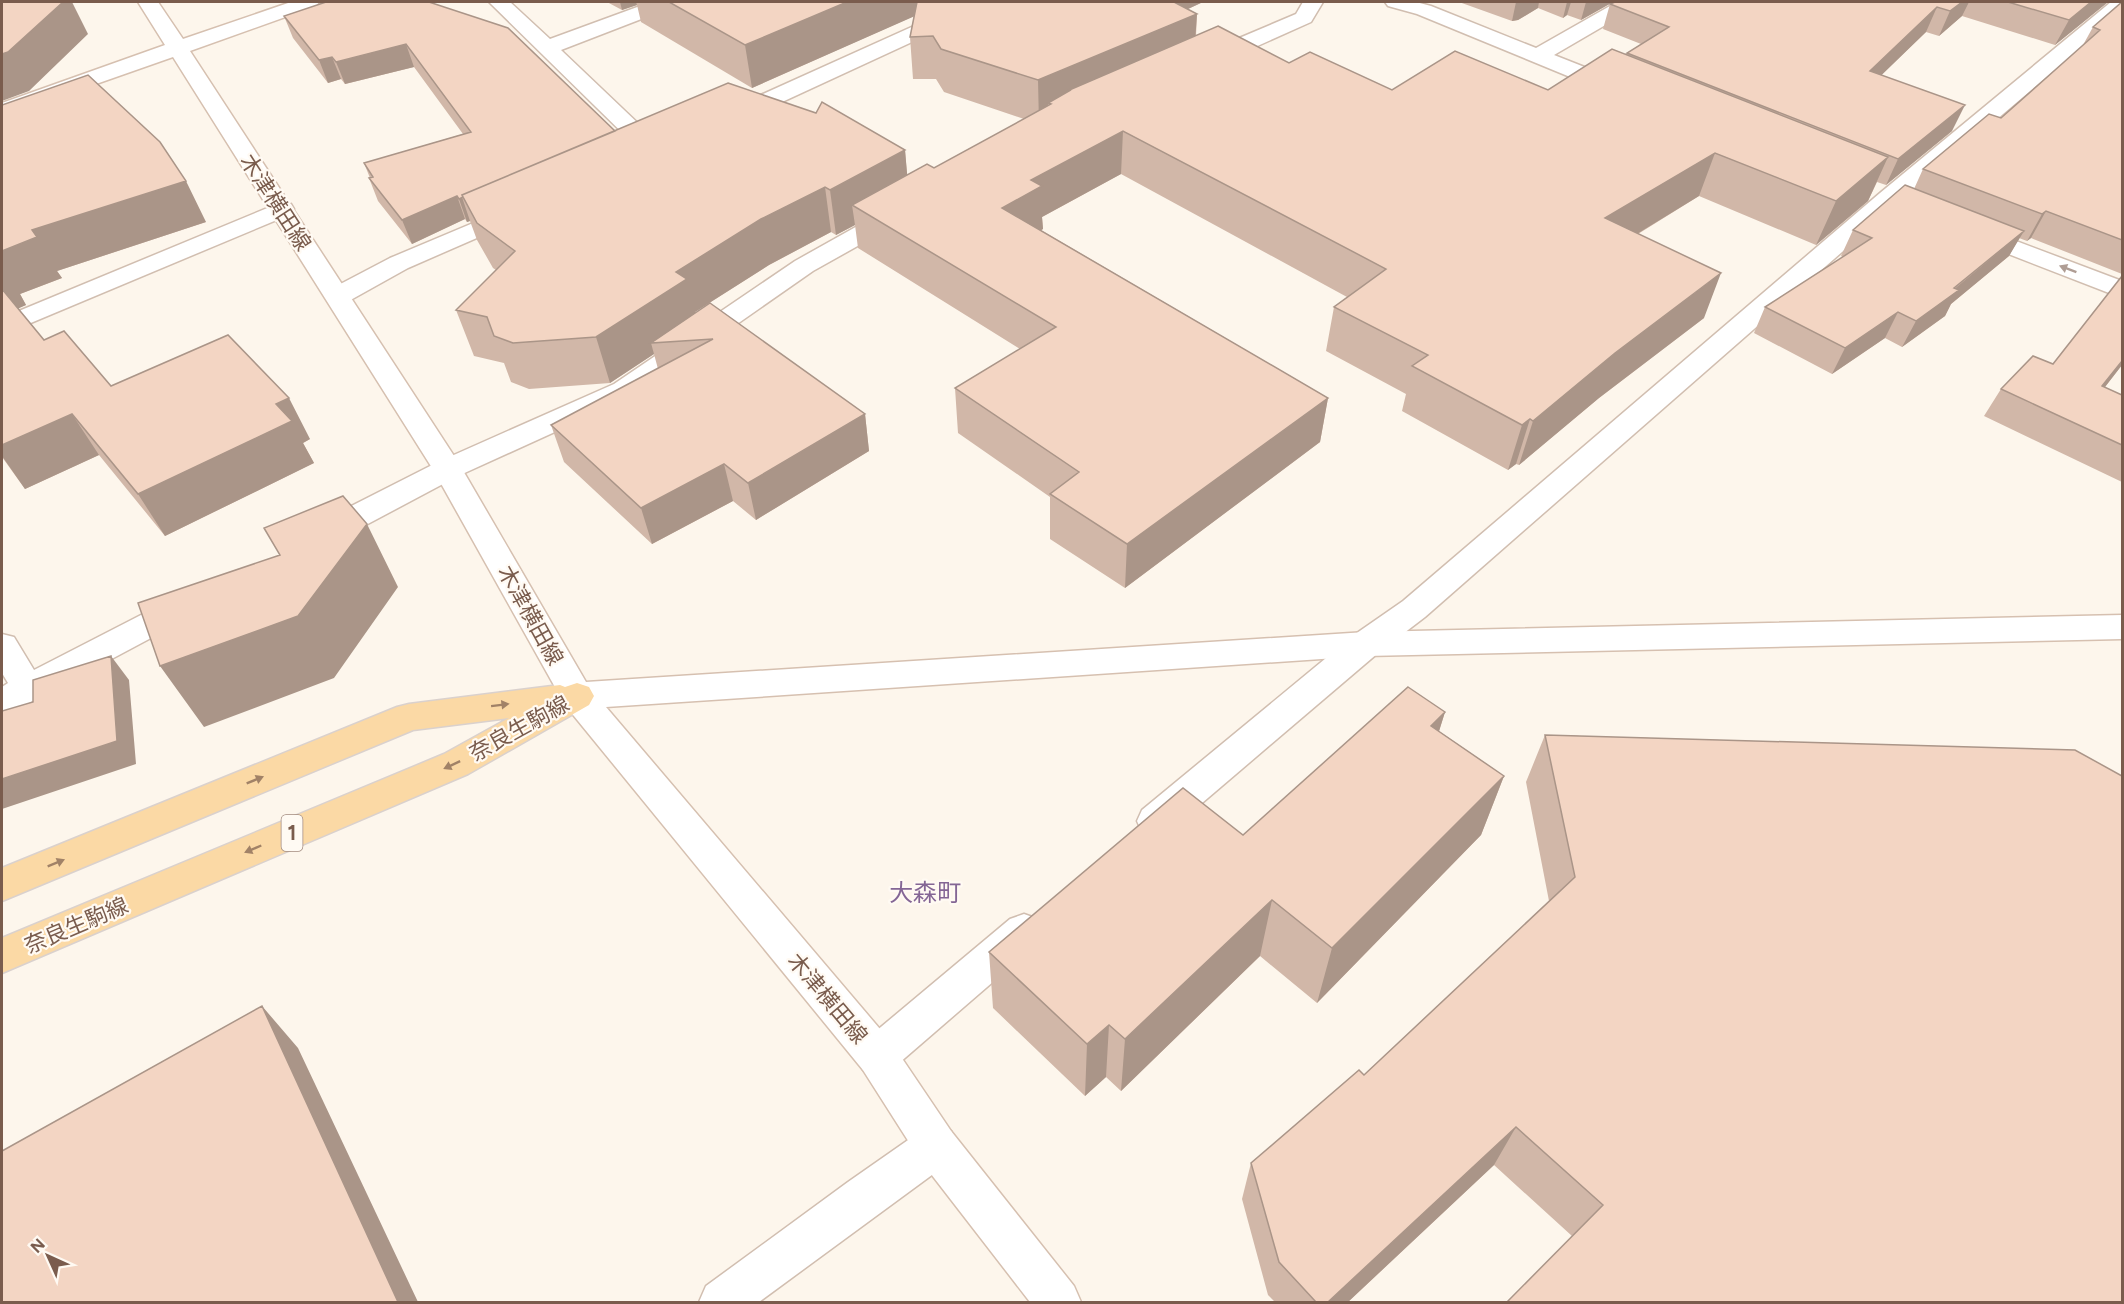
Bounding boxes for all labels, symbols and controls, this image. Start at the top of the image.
street label: 木津横田線 [234,149,317,256]
one-way arrow [2059,264,2077,273]
street label: 木津横田線 [492,561,569,670]
street label: 奈良生駒線 [465,690,574,767]
one-way arrow [491,700,510,710]
one-way arrow [443,760,461,770]
one-way arrow [247,775,265,785]
road number: 1 [282,815,302,851]
one-way arrow [245,845,262,854]
one-way arrow [47,858,65,868]
district label: 大森町 [889,878,961,907]
street label: 奈良生駒線 [20,892,132,959]
street label: 木津横田線 [782,948,873,1049]
north arrow [18,1226,78,1286]
text: N [27,1235,49,1257]

